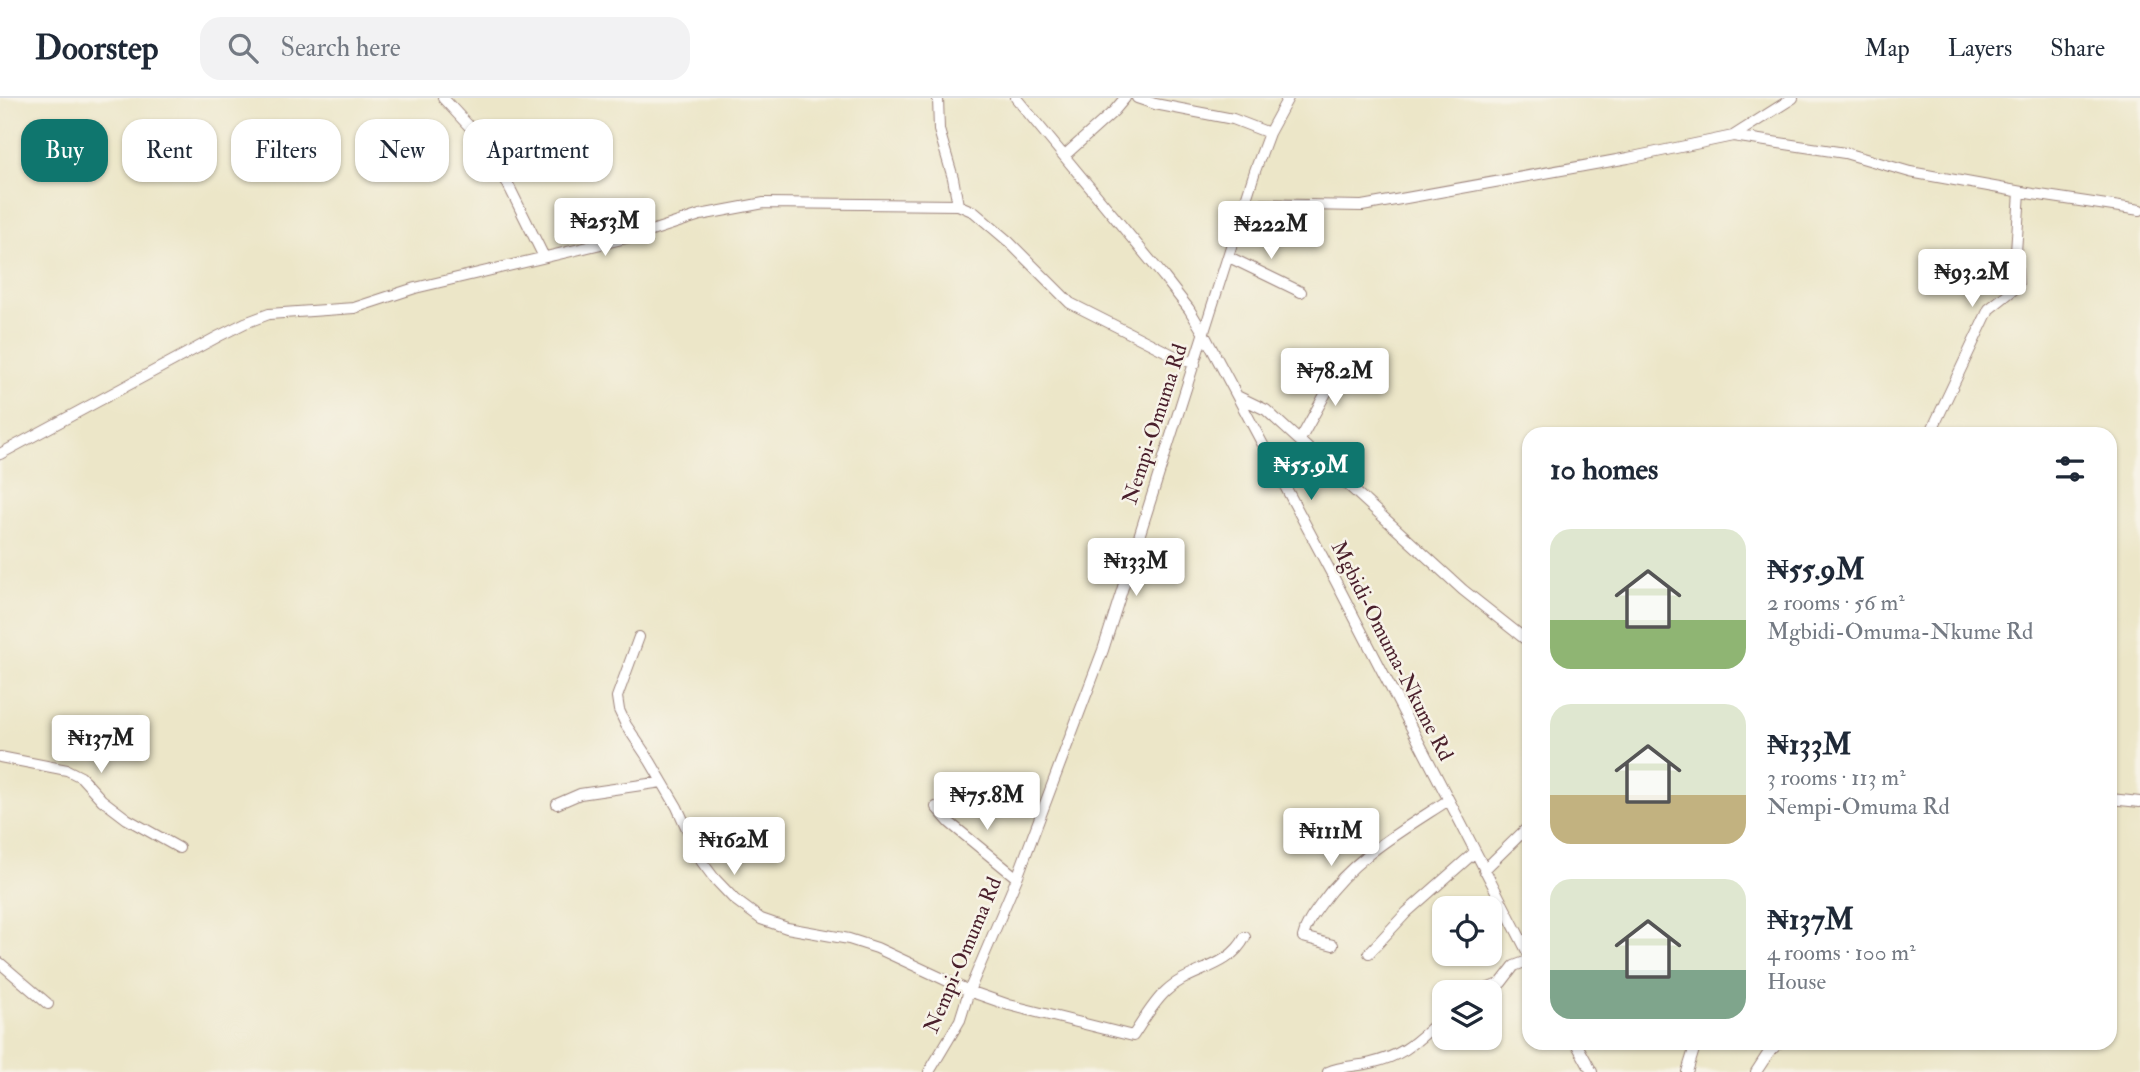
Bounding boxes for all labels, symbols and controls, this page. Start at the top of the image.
search box [200,17,690,80]
text: Doorstep [35,28,158,69]
icon: search [224,29,262,67]
text: Search here [280,32,401,64]
text: Map [1865,33,1910,64]
text: Layers [1948,33,2012,64]
text: Share [2050,33,2105,64]
chip: Buy [21,119,108,182]
chip: Rent [122,119,217,182]
chip: Filters [231,119,341,182]
chip: New [355,119,449,182]
chip: Apartment [463,119,613,182]
pin: ₦253M [556,198,654,258]
pin: ₦222M [1222,202,1320,261]
text: ₦253M [570,206,640,235]
text: ₦222M [1234,209,1308,238]
pin: ₦93.2M [1915,250,2029,309]
text: ₦93.2M [1934,257,2010,286]
street label: Nempi-Omuma Rd [1116,340,1194,508]
pin: ₦78.2M [1278,348,1392,408]
text: ₦78.2M [1297,356,1373,385]
pin: ₦55.9M [1254,442,1368,502]
text: ₦55.9M [1274,450,1348,479]
icon: filters [2051,450,2089,488]
text: 10 homes [1550,451,1658,488]
street label: Mgbidi-Omuma-Nkume Rd [1325,537,1460,766]
pin: ₦133M [1087,538,1185,598]
text: ₦133M [1104,546,1168,575]
text: ₦55.9M [1767,551,1865,588]
icon: home [1606,557,1690,641]
text: 2 rooms · 56 m² [1767,588,1905,617]
text: Mgbidi-Omuma-Nkume Rd [1767,617,2033,646]
pin: ₦137M [52,716,150,775]
text: ₦137M [68,723,134,752]
text: ₦133M [1767,726,1851,763]
icon: home [1606,732,1690,816]
text: 3 rooms · 113 m² [1767,763,1906,792]
pin: ₦75.8M [930,772,1044,832]
text: ₦75.8M [950,780,1024,809]
text: Nempi-Omuma Rd [1767,792,1950,821]
pin: ₦111M [1282,808,1380,868]
text: ₦111M [1299,816,1363,845]
pin: ₦162M [685,818,783,877]
text: ₦162M [699,825,769,854]
street label: Nempi-Omuma Rd [918,872,1008,1037]
map controls [1432,896,1502,1050]
button: locate [1432,896,1502,966]
text: ₦137M [1767,901,1854,938]
icon: home [1606,907,1690,991]
text: 4 rooms · 100 m² [1767,938,1916,967]
text: House [1767,967,1826,996]
button: layers [1432,980,1502,1050]

